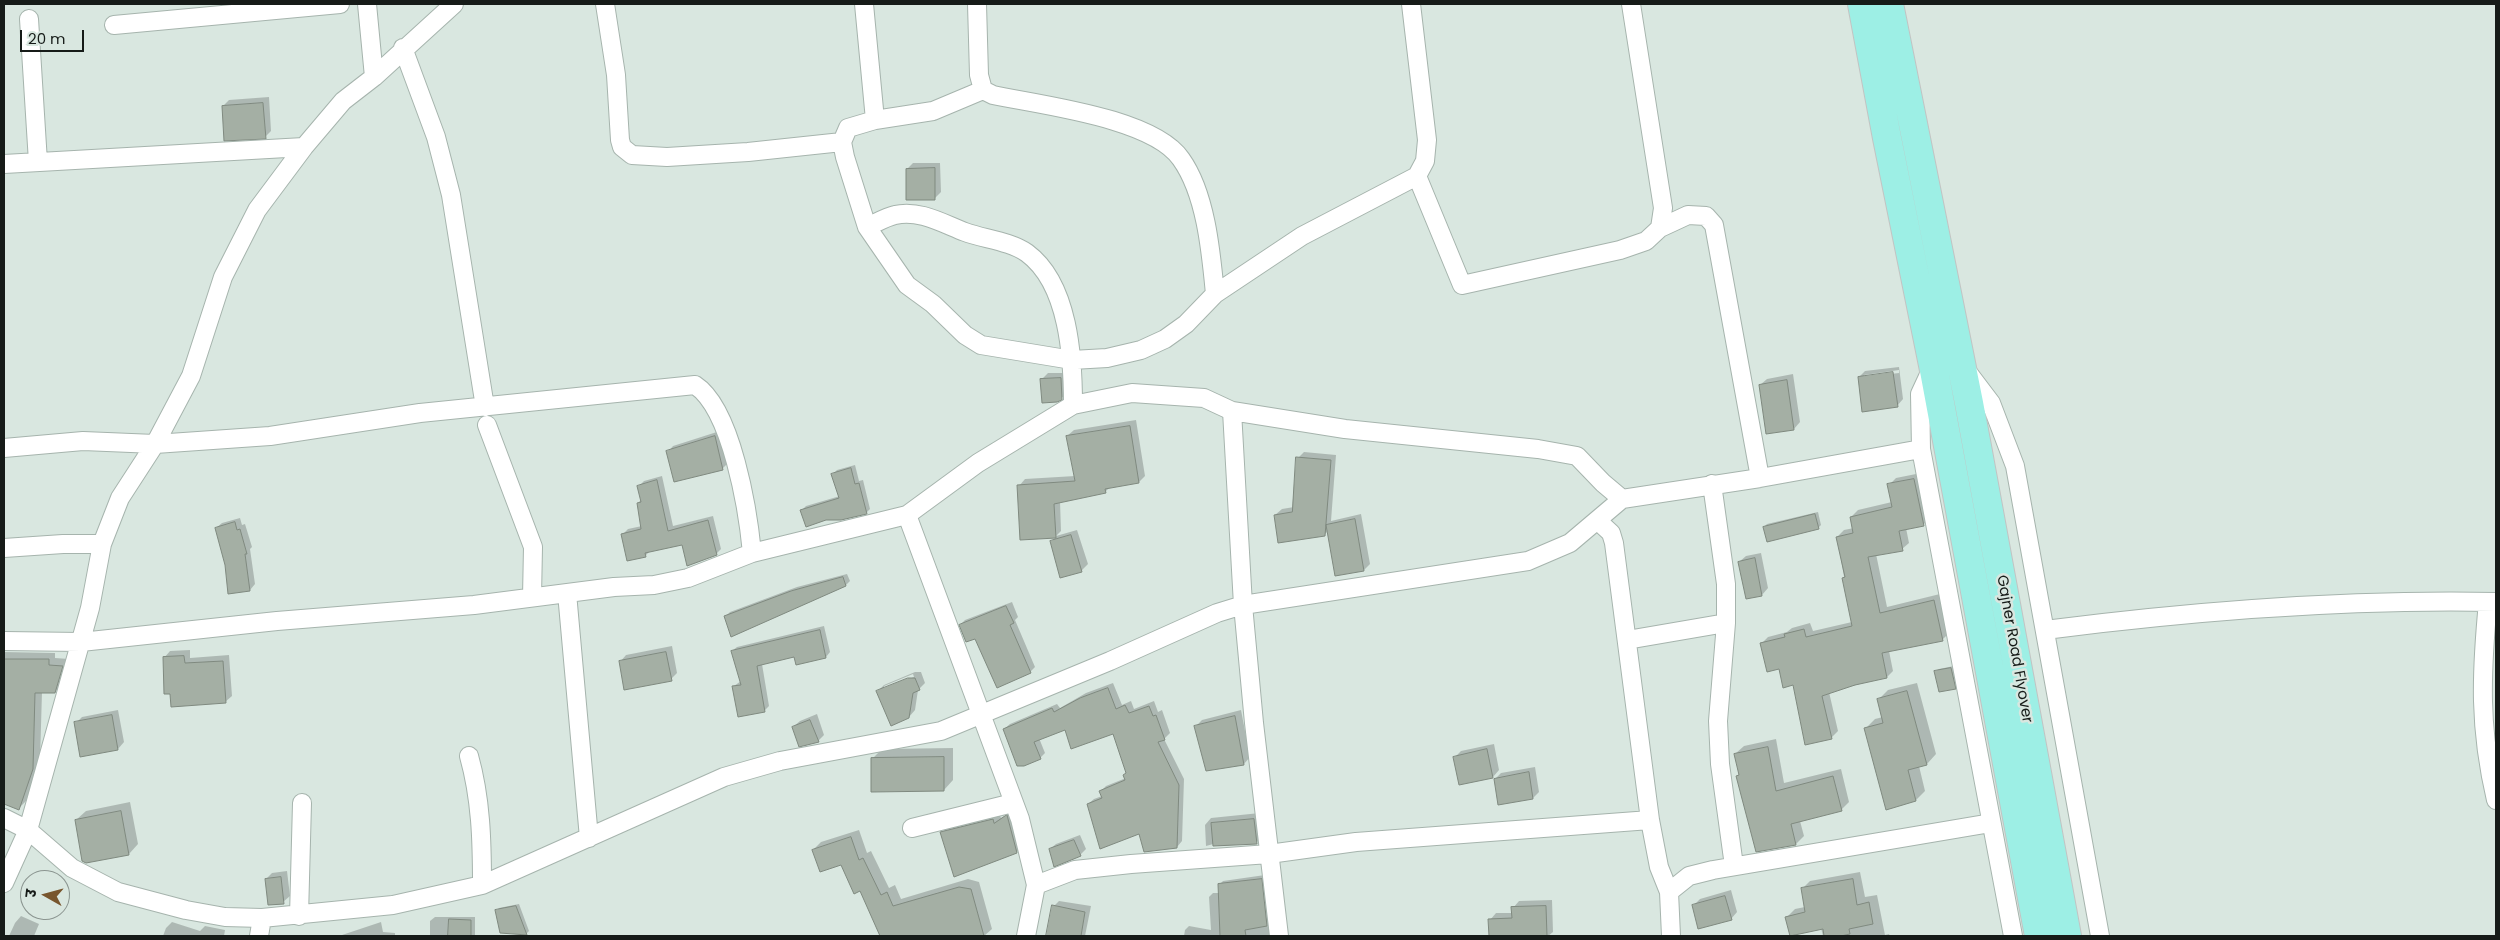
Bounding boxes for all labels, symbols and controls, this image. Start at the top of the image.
scale bar [22,20,86,52]
text: 20 m [28,28,66,49]
street label: Gajner Road Flyover [1992,574,2036,724]
north arrow [20,870,70,920]
text: उ [21,888,42,898]

